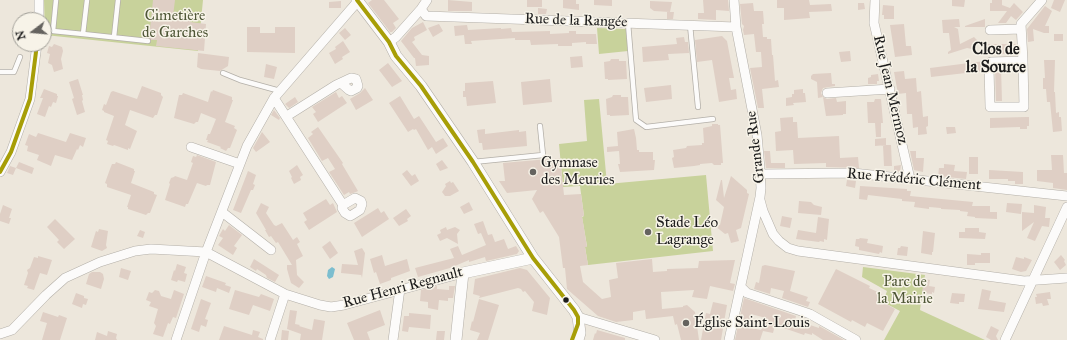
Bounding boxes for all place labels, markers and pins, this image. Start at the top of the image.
place label: Gymnase des Meuries [541,154,614,189]
marker: Gymnase des Meuries [528,167,538,177]
place label: Stade Léo Lagrange [656,214,718,249]
marker: Stade Léo Lagrange [643,227,653,237]
unlabelled marker [561,295,571,305]
place label: Église Saint-Louis [694,314,810,332]
marker: Église Saint-Louis [681,318,691,328]

